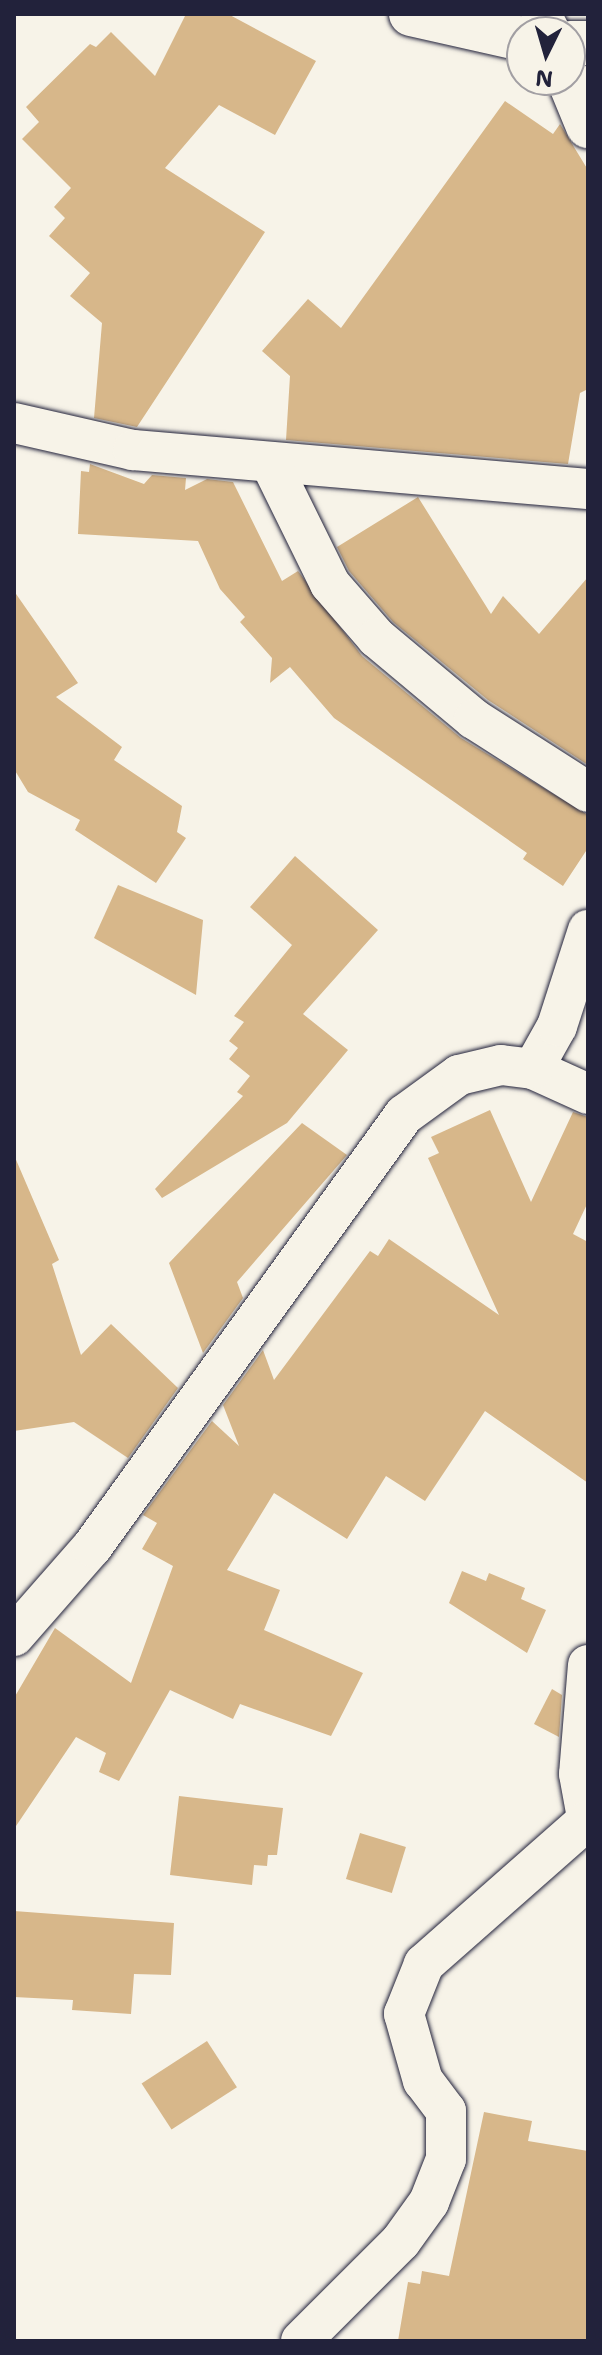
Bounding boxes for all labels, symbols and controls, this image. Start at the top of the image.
north arrow [506,16,586,96]
text: N [534,63,554,94]

